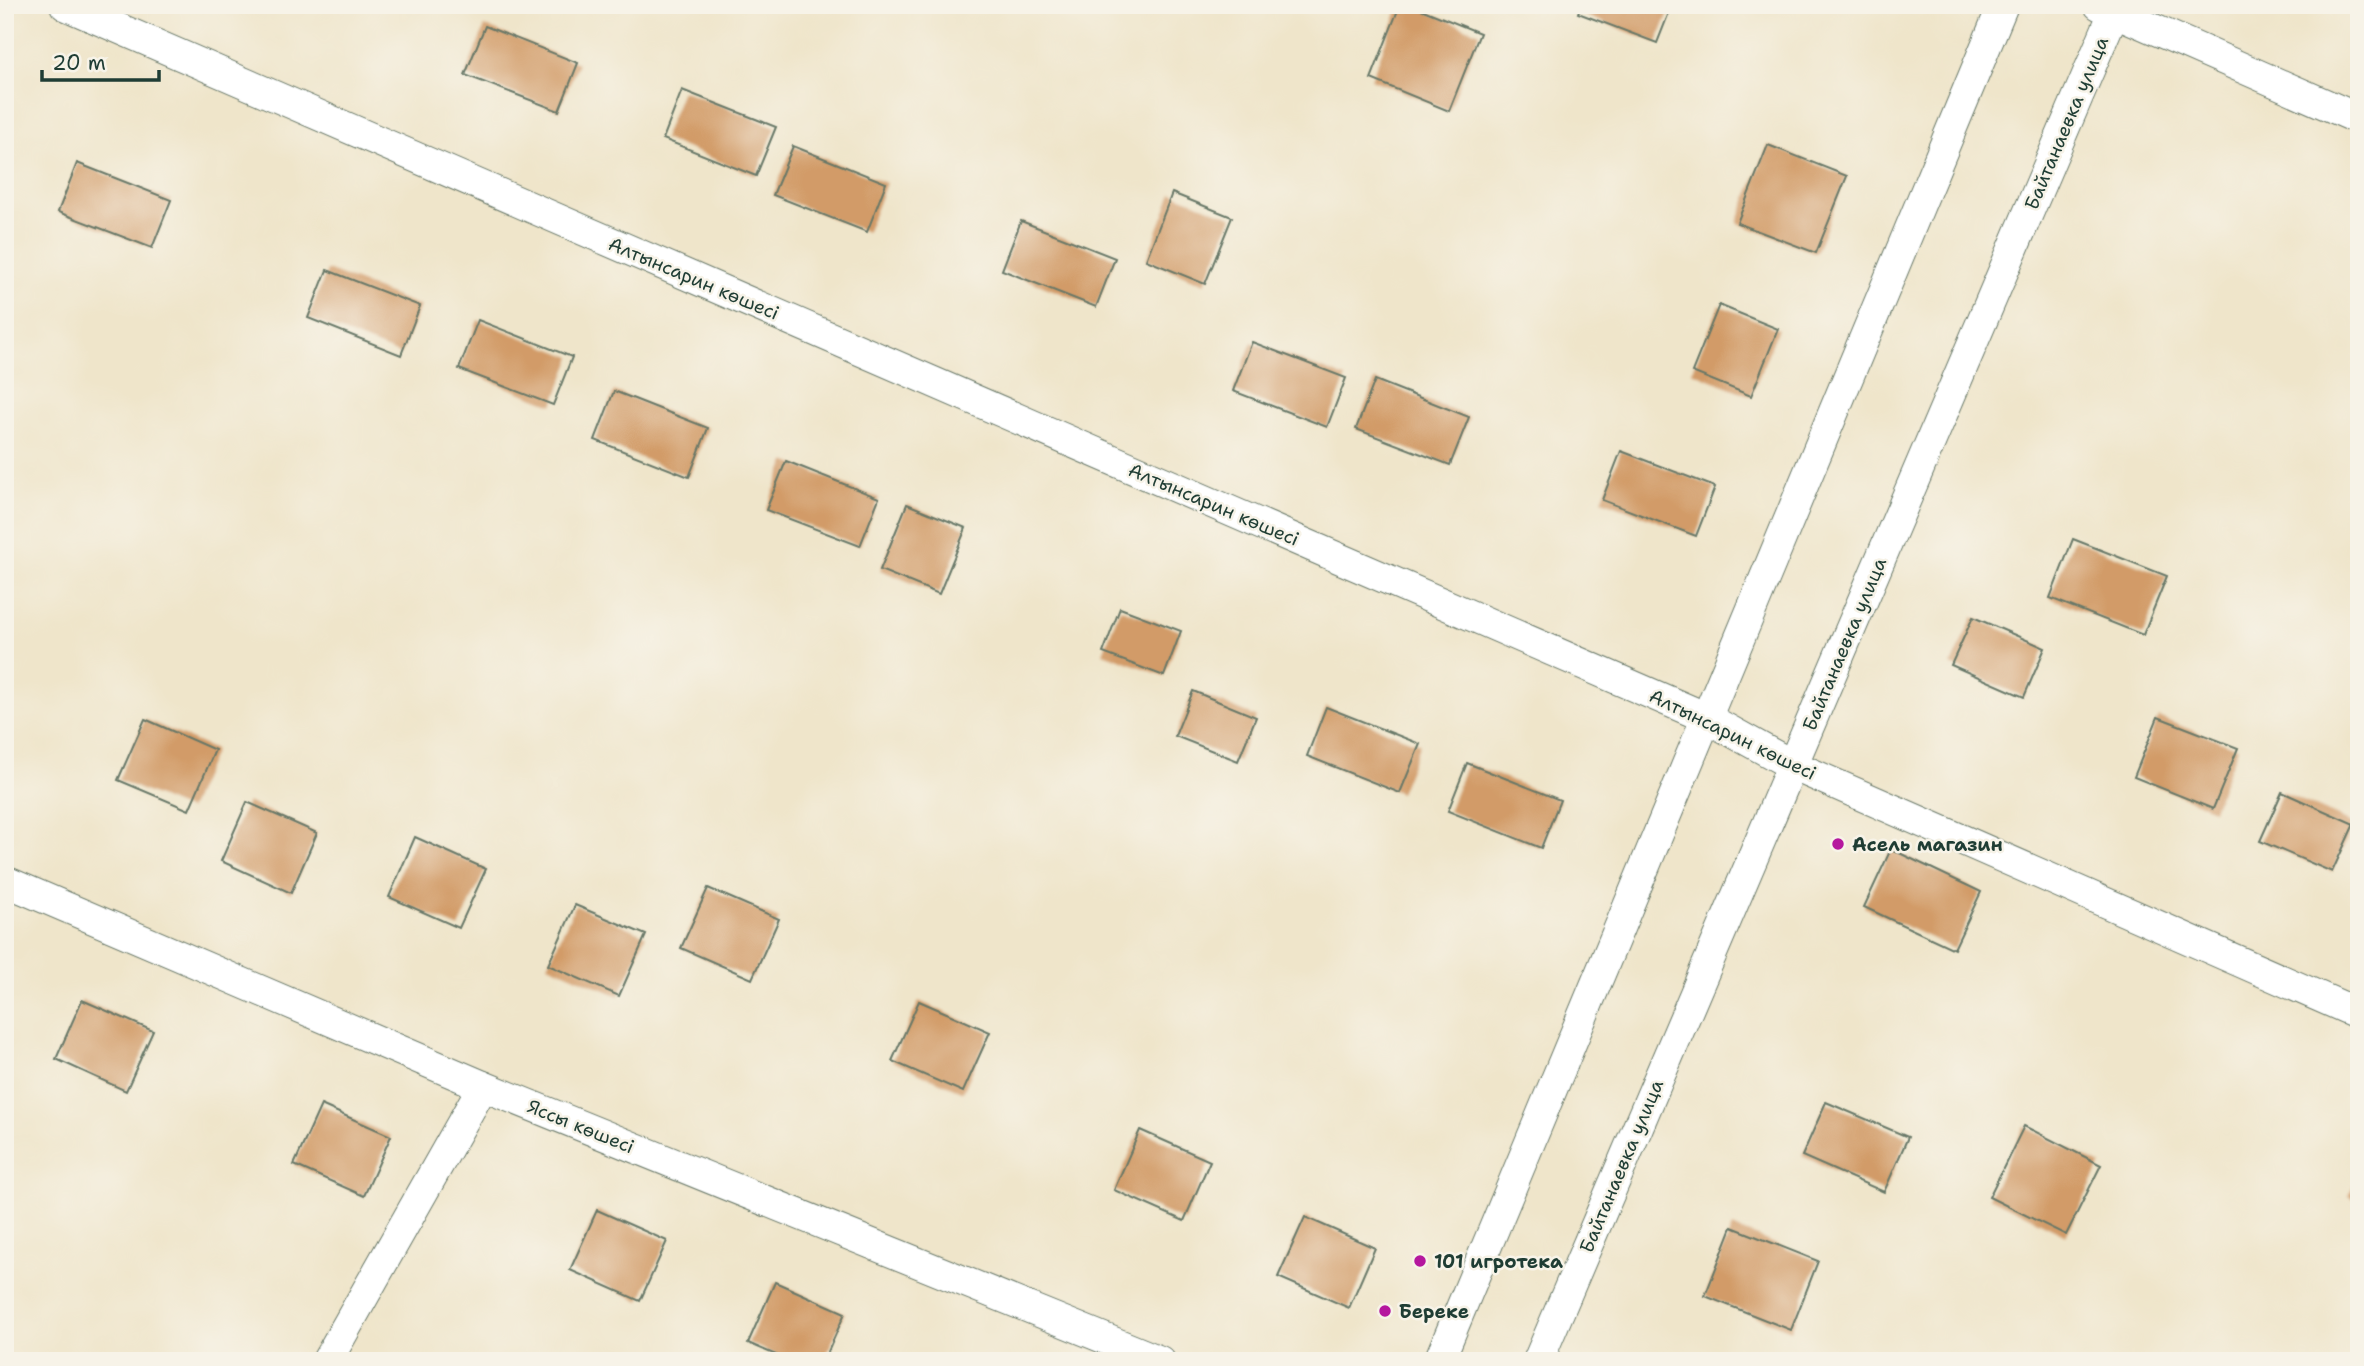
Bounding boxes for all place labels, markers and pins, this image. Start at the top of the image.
place label: Асель магазин [1852,832,2003,857]
marker: Асель магазин [1830,836,1846,852]
place label: 101 игротека [1434,1249,1563,1274]
marker: 101 игротека [1412,1253,1428,1269]
place label: Береке [1399,1299,1469,1324]
marker: Береке [1377,1303,1393,1319]

